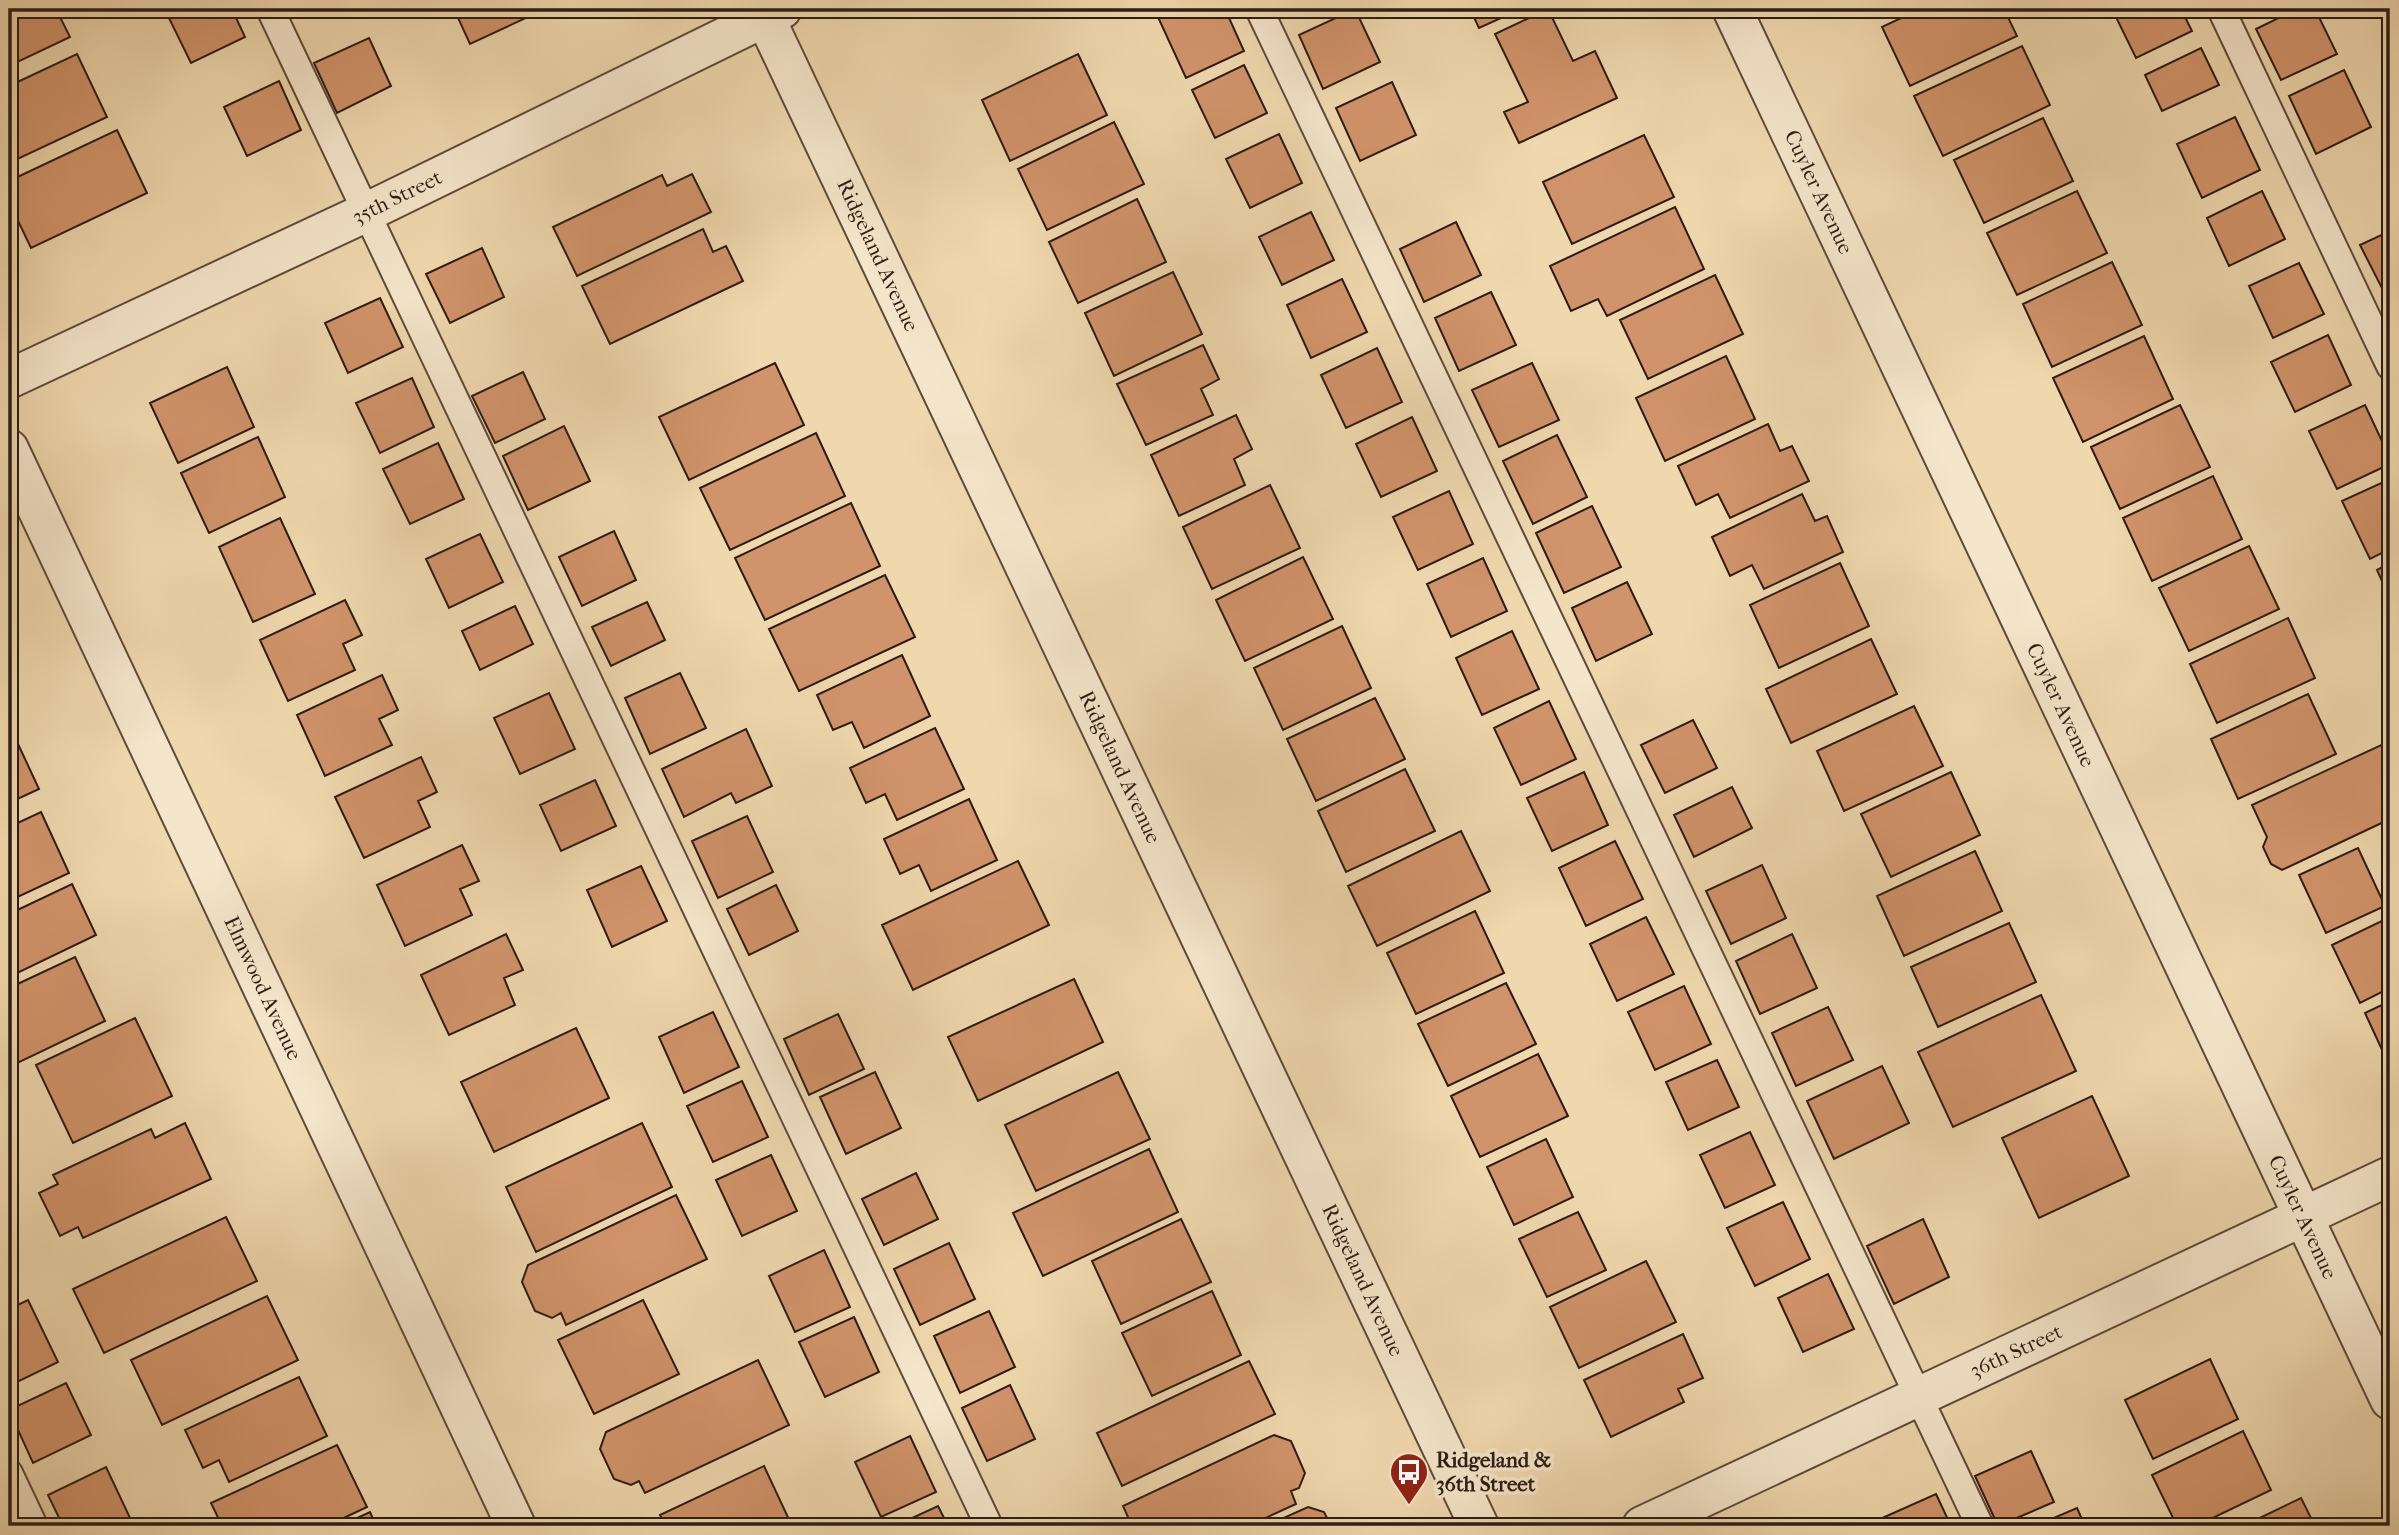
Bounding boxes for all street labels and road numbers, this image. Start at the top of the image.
street label: Cuyler Avenue [1780,126,1858,258]
street label: 35th Street [348,165,446,229]
street label: Ridgeland Avenue [832,175,924,335]
street label: Cuyler Avenue [2022,639,2100,771]
street label: Ridgeland Avenue [1074,687,1166,847]
street label: Elmwood Avenue [219,912,307,1064]
street label: Cuyler Avenue [2264,1151,2342,1283]
street label: Ridgeland Avenue [1317,1200,1409,1360]
street label: 36th Street [1966,1319,2066,1383]

